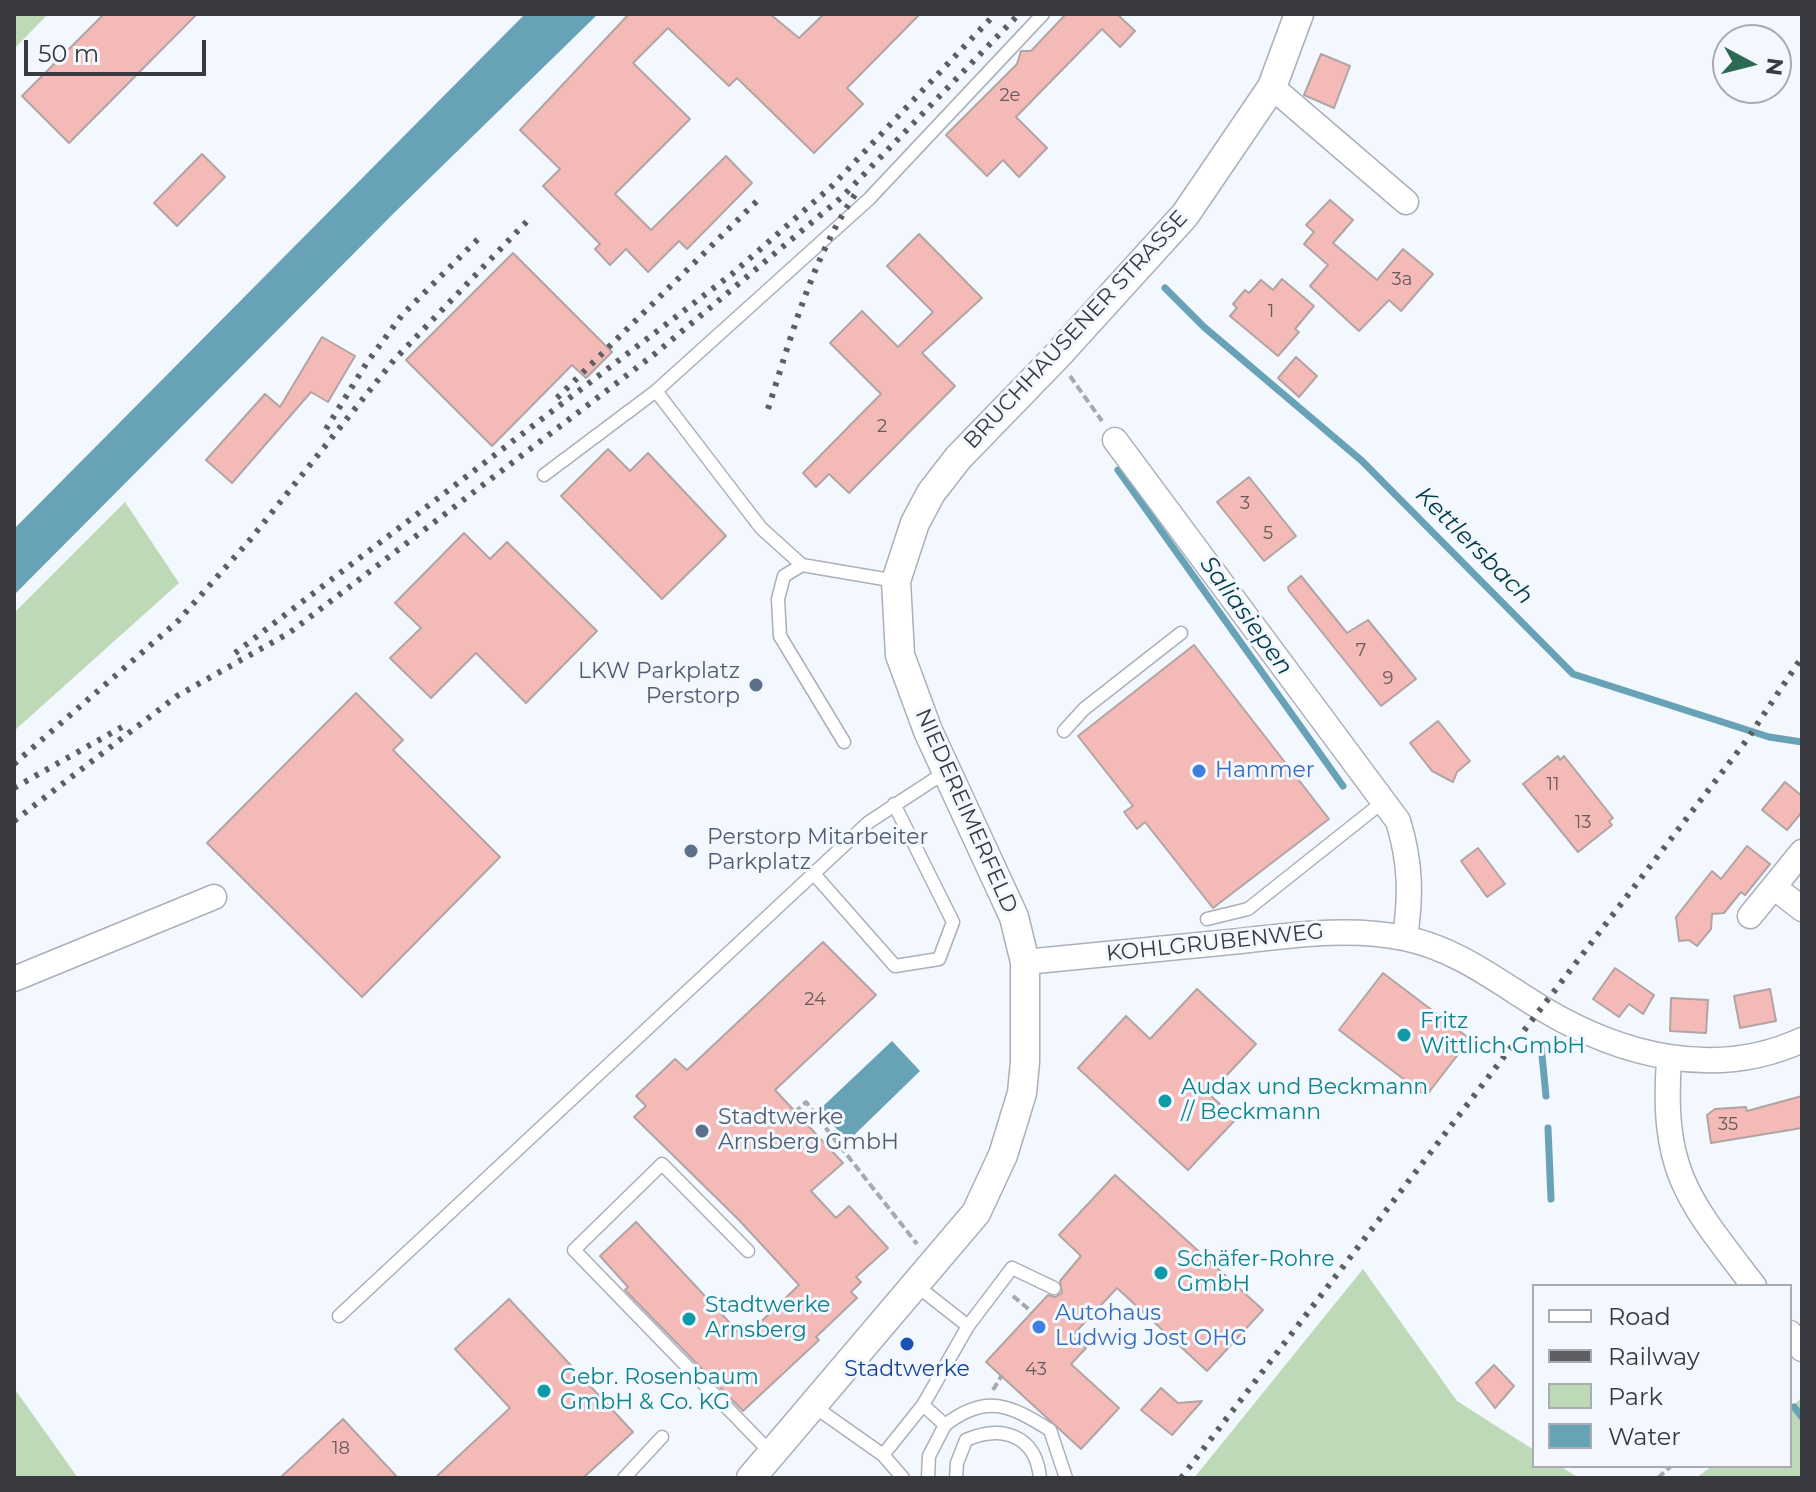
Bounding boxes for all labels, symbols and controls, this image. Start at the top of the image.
scale bar [28,24,210,74]
north arrow [1712,24,1792,104]
text: 50 m [38,39,99,68]
text: N [1760,56,1789,77]
house number: 2e [1000,85,1020,107]
street label: BRUCHHAUSENER STRASSE [959,205,1193,455]
house number: 3a [1392,269,1412,291]
house number: 1 [1268,301,1274,323]
house number: 2 [877,416,887,438]
water label: Kettlersbach [1409,481,1539,611]
house number: 3 [1240,493,1250,515]
house number: 5 [1263,523,1273,545]
water label: Saliasiepen [1193,551,1299,681]
house number: 7 [1356,640,1366,662]
place label: LKW Parkplatz Perstorp [578,659,740,710]
house number: 9 [1383,668,1393,690]
marker: LKW Parkplatz Perstorp [747,676,765,694]
street label: NIEDEREIMERFELD [909,705,1023,917]
place label: Hammer [1215,758,1315,784]
marker: Hammer [1190,762,1208,780]
house number: 11 [1547,774,1559,796]
house number: 13 [1575,812,1591,834]
place label: Perstorp Mitarbeiter Parkplatz [707,825,928,876]
marker: Perstorp Mitarbeiter Parkplatz [682,842,700,860]
street label: KOHLGRUBENWEG [1105,918,1325,968]
house number: 24 [804,989,826,1011]
place label: Fritz Wittlich GmbH [1420,1009,1585,1060]
marker: Fritz Wittlich GmbH [1395,1026,1413,1044]
place label: Audax und Beckmann // Beckmann [1181,1075,1428,1126]
marker: Audax und Beckmann // Beckmann [1156,1092,1174,1110]
place label: Stadtwerke Arnsberg GmbH [718,1105,899,1156]
house number: 35 [1718,1114,1738,1136]
marker: Stadtwerke Arnsberg GmbH [693,1122,711,1140]
place label: Schäfer-Rohre GmbH [1177,1247,1335,1298]
marker: Schäfer-Rohre GmbH [1152,1264,1170,1282]
legend [1532,1284,1792,1468]
place label: Stadtwerke Arnsberg [705,1293,830,1344]
place label: Autohaus Ludwig Jost OHG [1055,1301,1247,1352]
text: Road [1608,1302,1671,1331]
marker: Stadtwerke Arnsberg [680,1310,698,1328]
marker: Autohaus Ludwig Jost OHG [1030,1318,1048,1336]
marker: Stadtwerke [898,1335,916,1353]
text: Railway [1608,1342,1700,1371]
place label: Stadtwerke [844,1357,970,1383]
house number: 43 [1025,1359,1047,1381]
place label: Gebr. Rosenbaum GmbH & Co. KG [560,1365,759,1416]
marker: Gebr. Rosenbaum GmbH & Co. KG [535,1382,553,1400]
text: Park [1608,1382,1663,1411]
text: Water [1608,1422,1681,1451]
house number: 18 [332,1438,350,1460]

